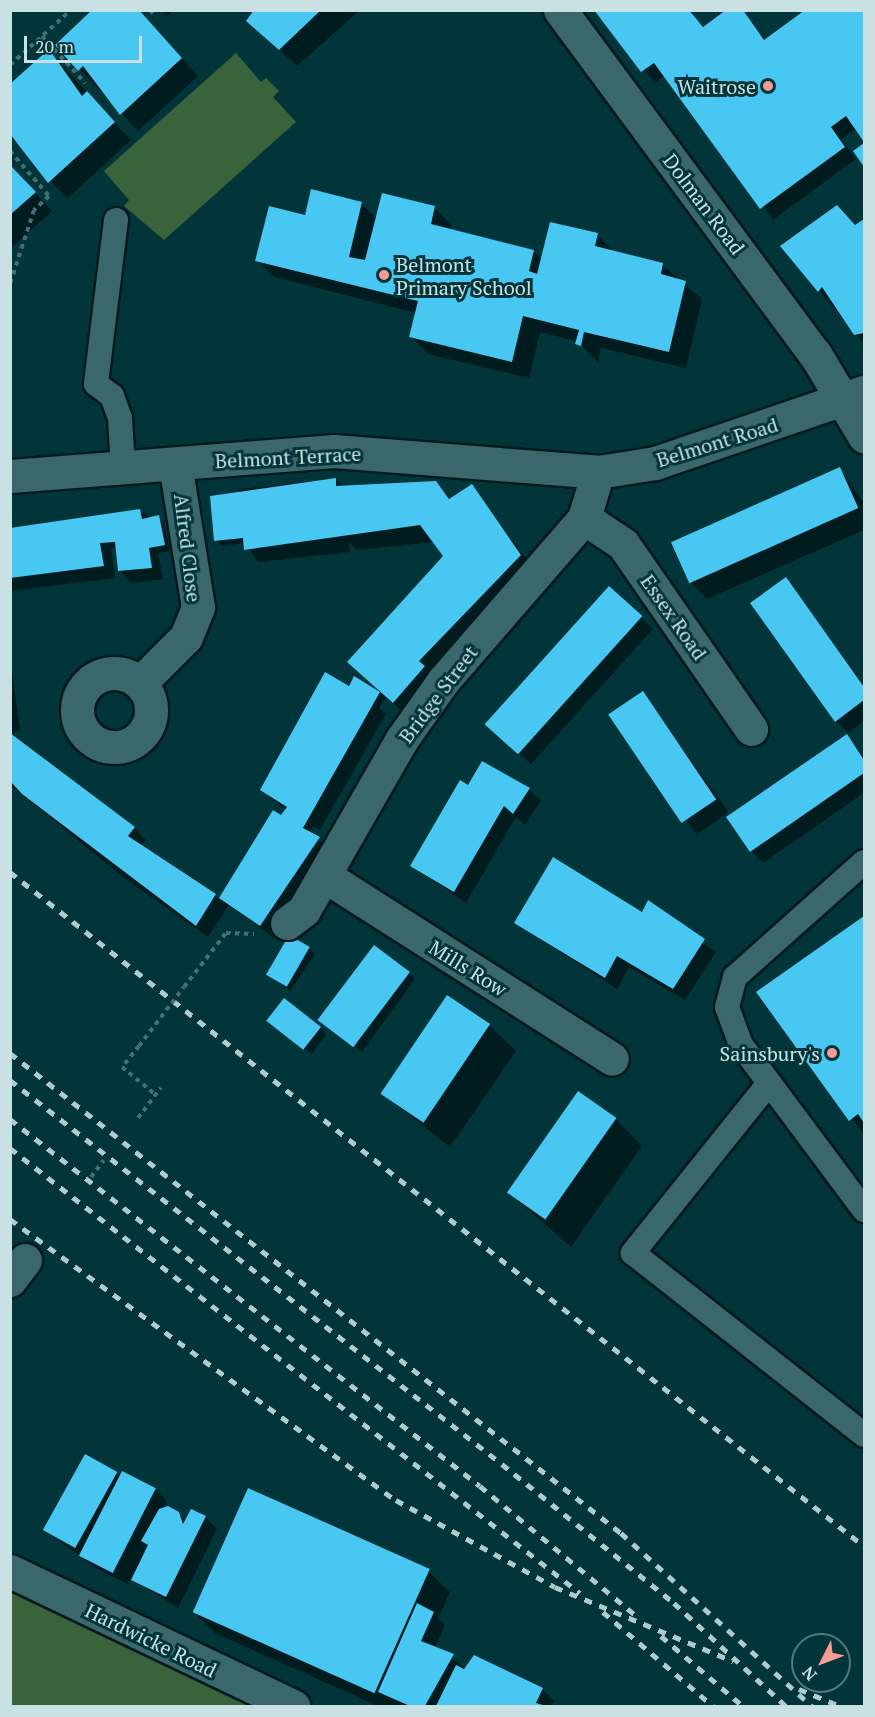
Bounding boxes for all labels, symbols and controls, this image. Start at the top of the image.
scale bar [27,24,146,62]
text: 20 m [35,34,74,58]
place label: Waitrose [678,74,756,98]
marker: Waitrose [761,79,775,93]
street label: Dolman Road [658,149,750,259]
place label: Belmont Primary School [396,252,532,299]
marker: Belmont Primary School [377,268,391,282]
street label: Belmont Road [653,412,781,472]
street label: Belmont Terrace [214,441,362,473]
street label: Alfred Close [169,492,207,604]
street label: Essex Road [636,570,712,664]
street label: Bridge Street [394,640,482,748]
street label: Mills Row [425,935,511,1001]
place label: Sainsbury's [720,1041,820,1065]
marker: Sainsbury's [825,1046,839,1060]
street label: Hardwicke Road [81,1598,221,1682]
north arrow [791,1633,851,1693]
text: N [797,1662,821,1686]

